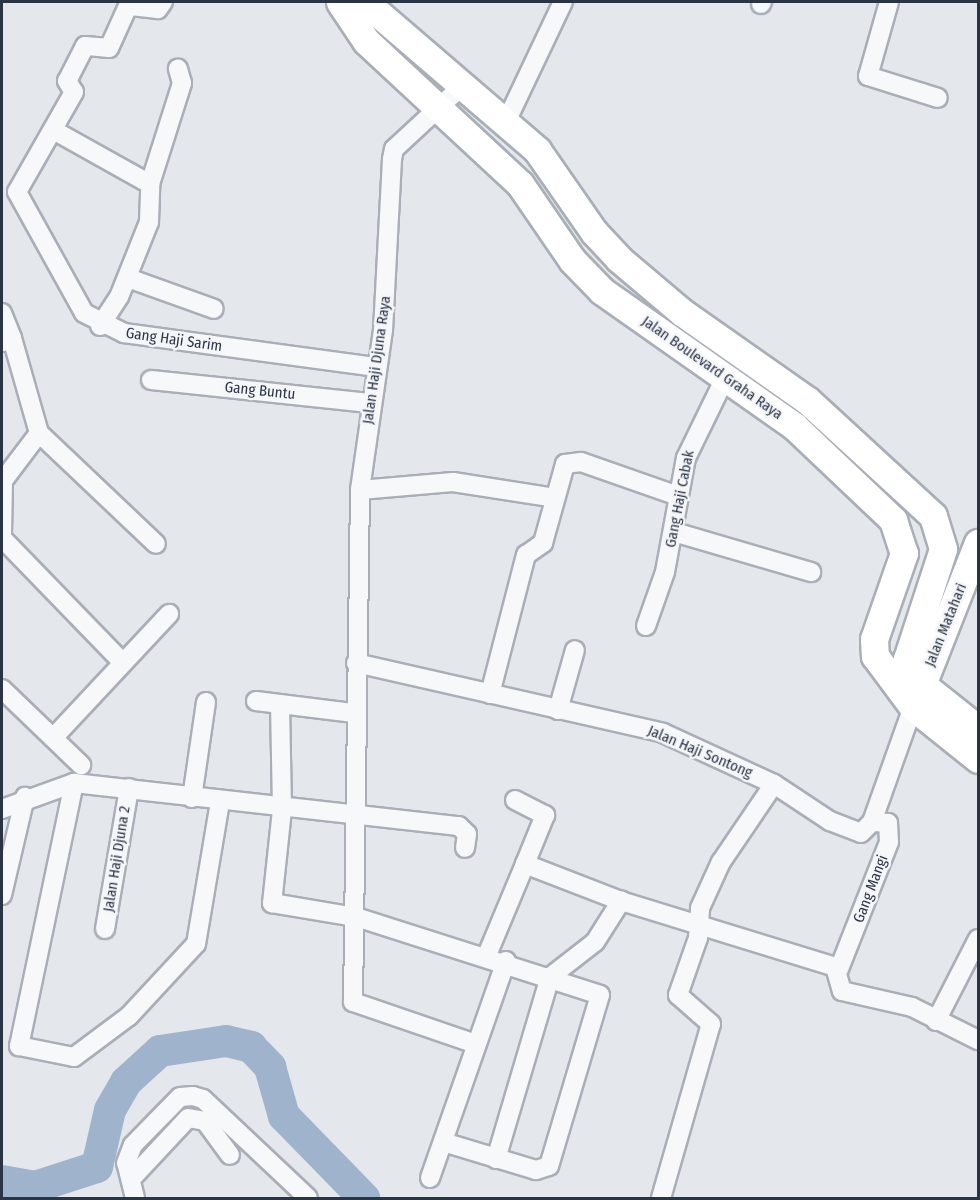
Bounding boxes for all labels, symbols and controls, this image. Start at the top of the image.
street label: Jalan Haji Djuna Raya [359,295,395,425]
street label: Jalan Boulevard Graha Raya [638,313,786,423]
street label: Gang Haji Sarim [125,324,223,356]
street label: Gang Buntu [224,378,296,404]
street label: Gang Haji Cabak [662,449,698,549]
street label: Jalan Matahari [921,581,971,669]
street label: Jalan Haji Sontong [645,722,755,782]
street label: Jalan Haji Djuna 2 [100,805,134,913]
street label: Gang Mangi [850,853,892,925]

